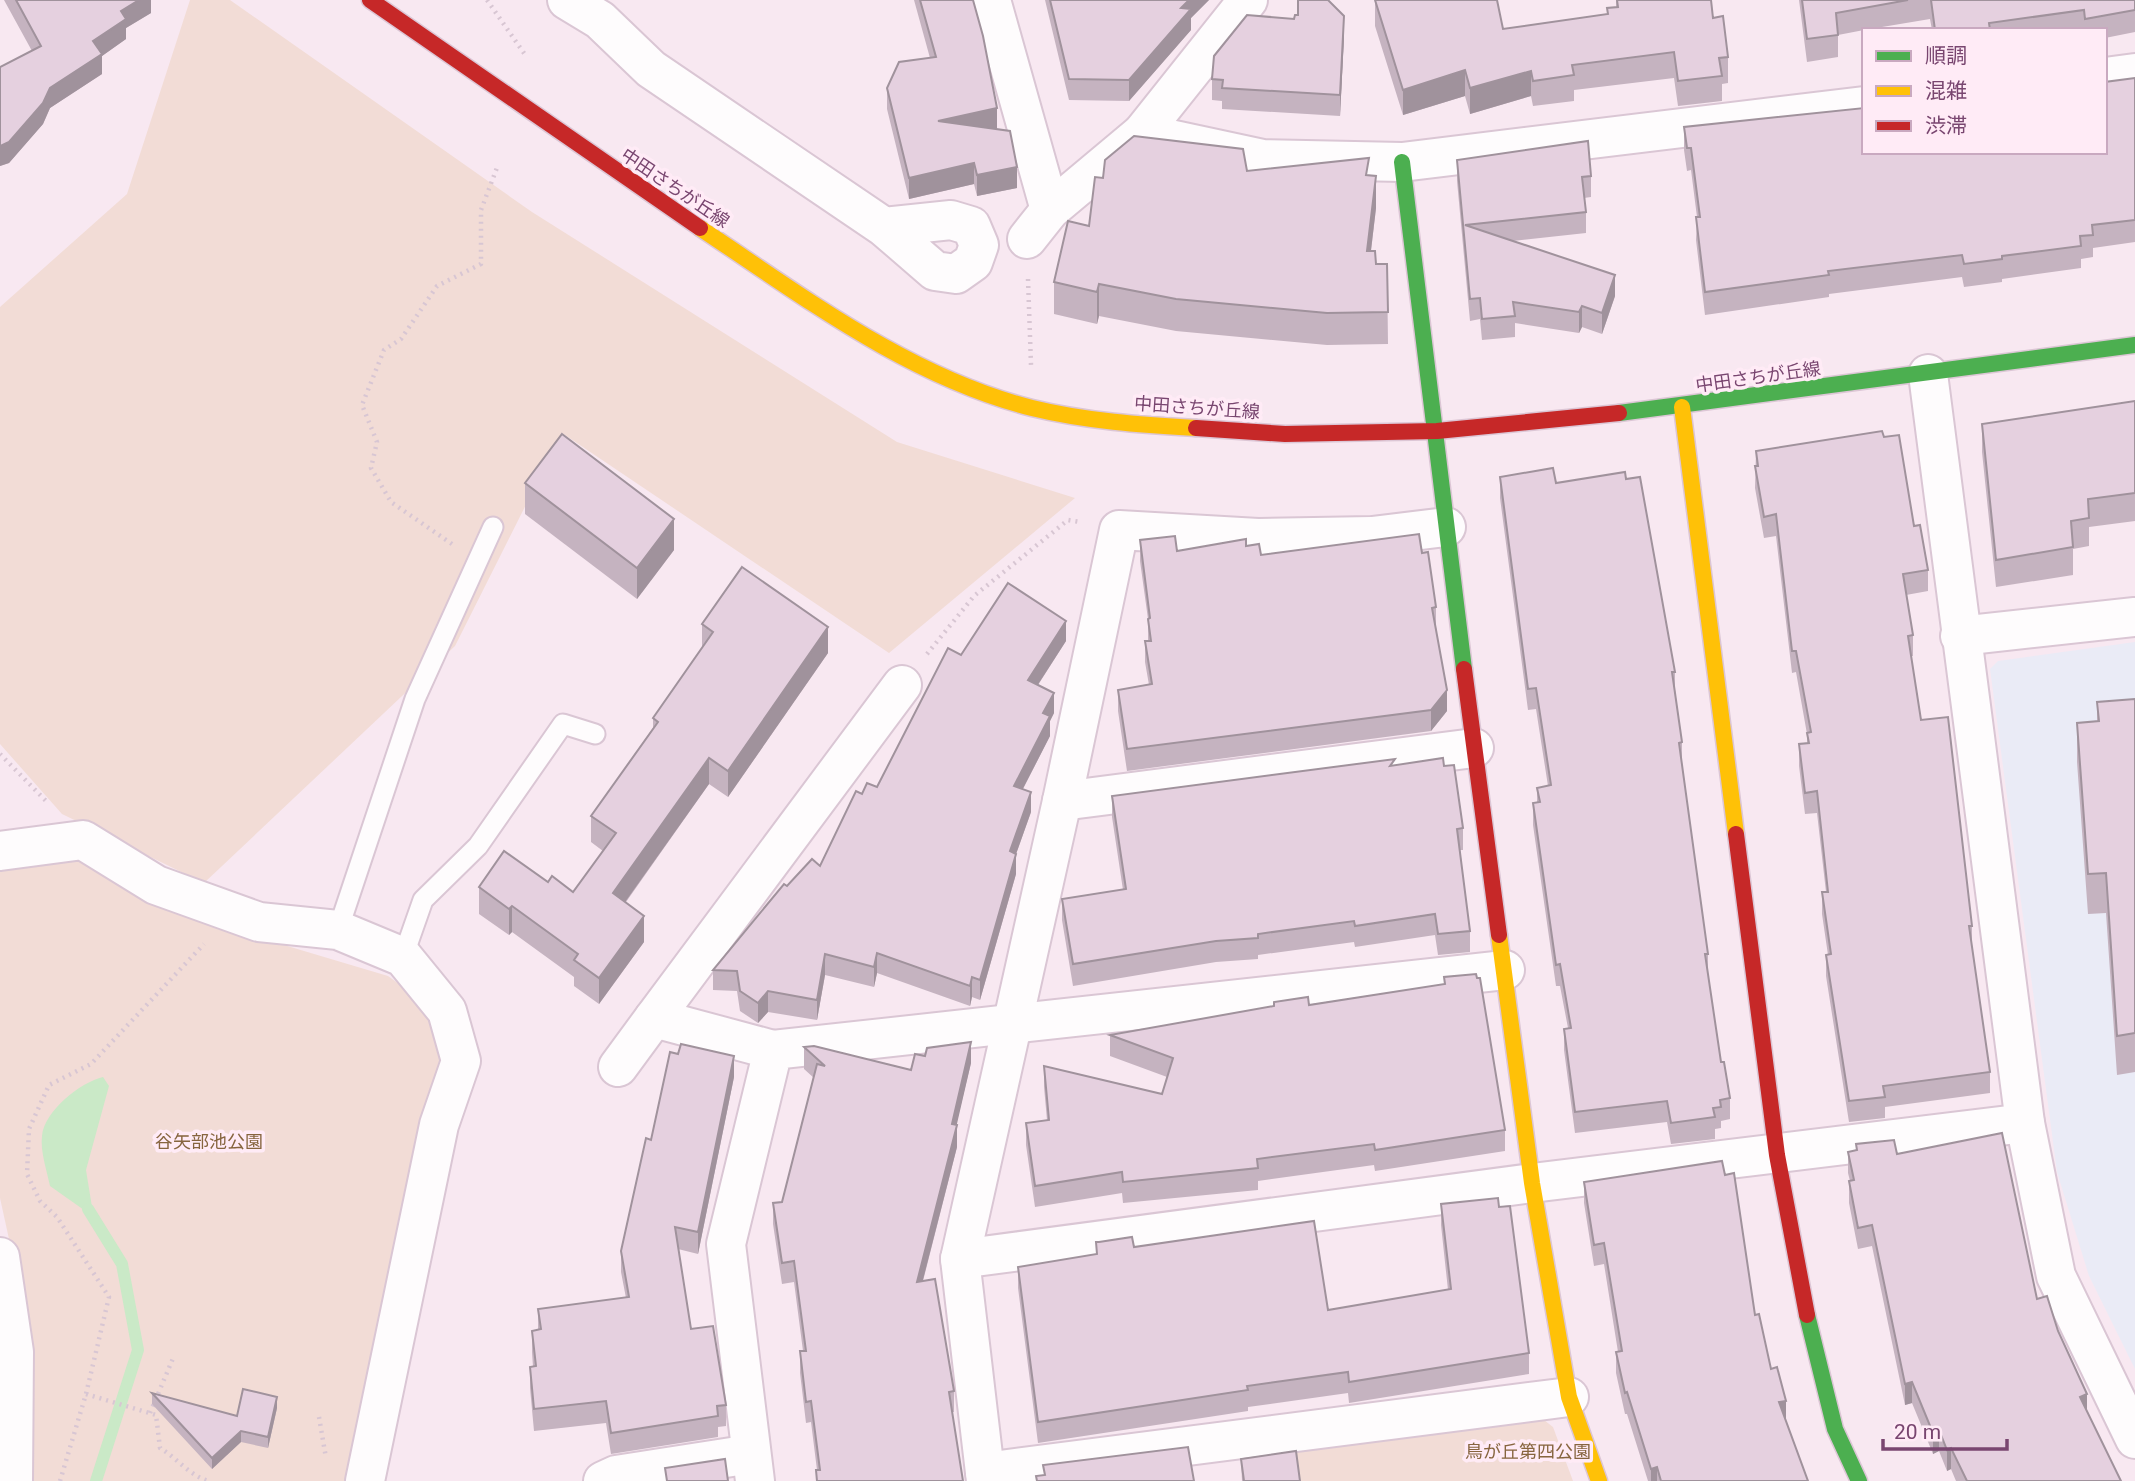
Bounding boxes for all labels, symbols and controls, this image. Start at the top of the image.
legend [1862,28,2107,154]
text: 順調 [1925,44,1967,68]
text: 混雑 [1925,79,1967,103]
text: 渋滞 [1925,114,1967,138]
street label: 中田さちが丘線 [617,144,733,232]
street label: 中田さちが丘線 [1694,357,1822,396]
street label: 中田さちが丘線 [1133,393,1261,422]
park label: 谷矢部池公園 [155,1131,263,1152]
scale bar [1883,1408,2007,1452]
text: 20 m [1894,1420,1941,1444]
park label: 鳥が丘第四公園 [1465,1441,1591,1462]

